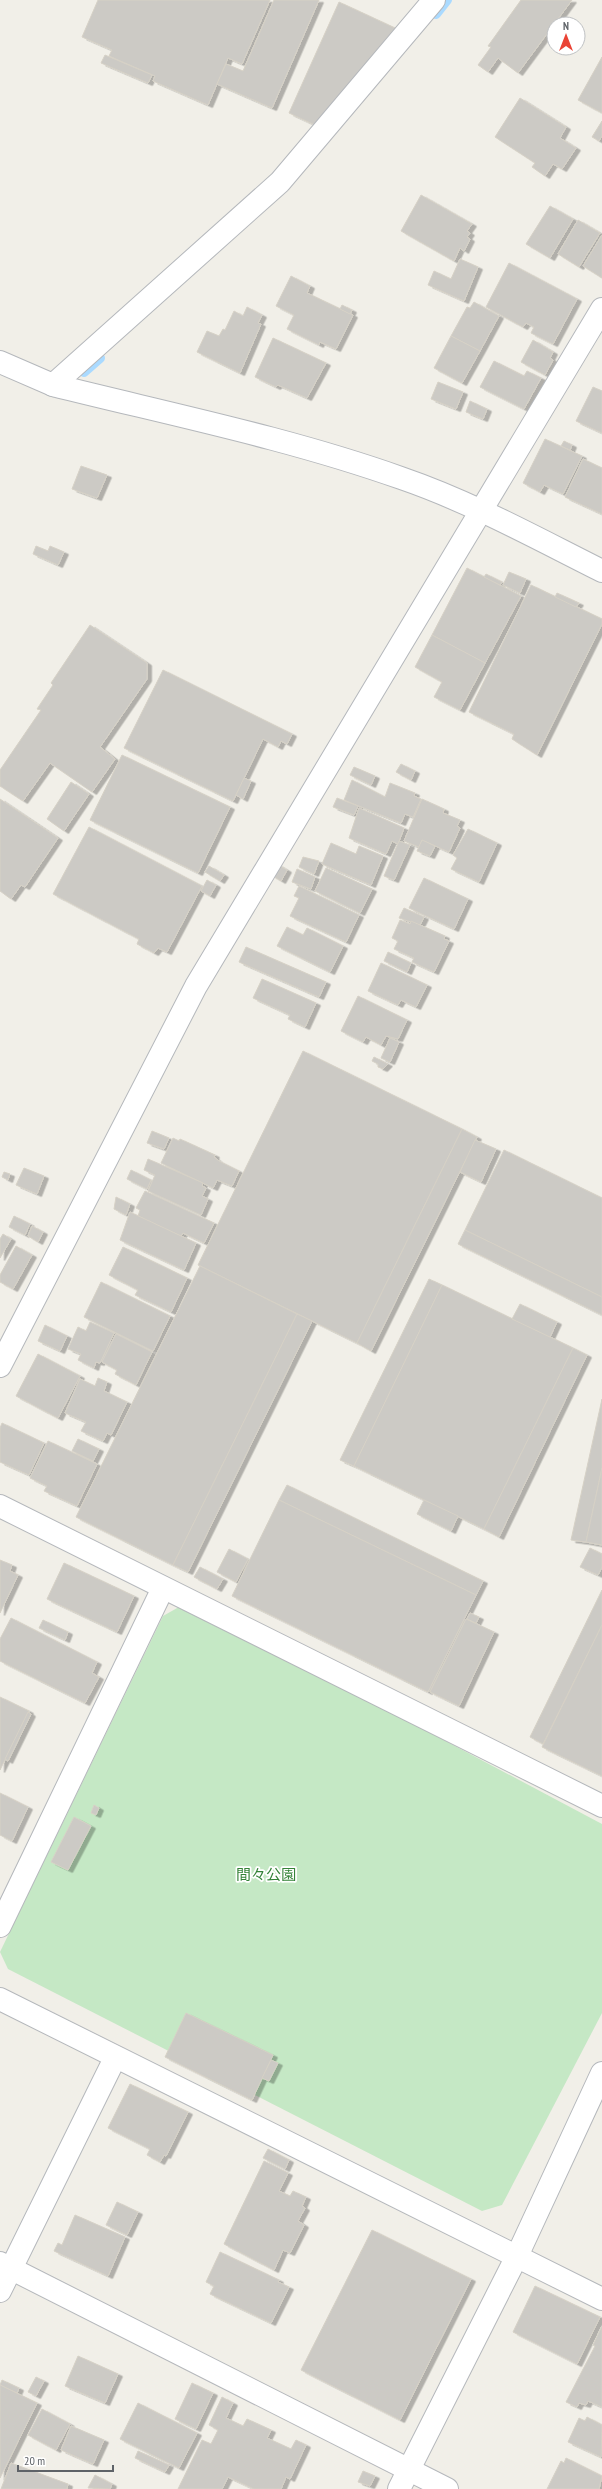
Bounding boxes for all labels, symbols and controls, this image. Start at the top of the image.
north arrow [546,16,586,56]
text: N [563,19,569,33]
park label: 間々公園 [236,1865,296,1884]
scale bar [18,2447,113,2473]
text: 20 m [24,2453,45,2468]

